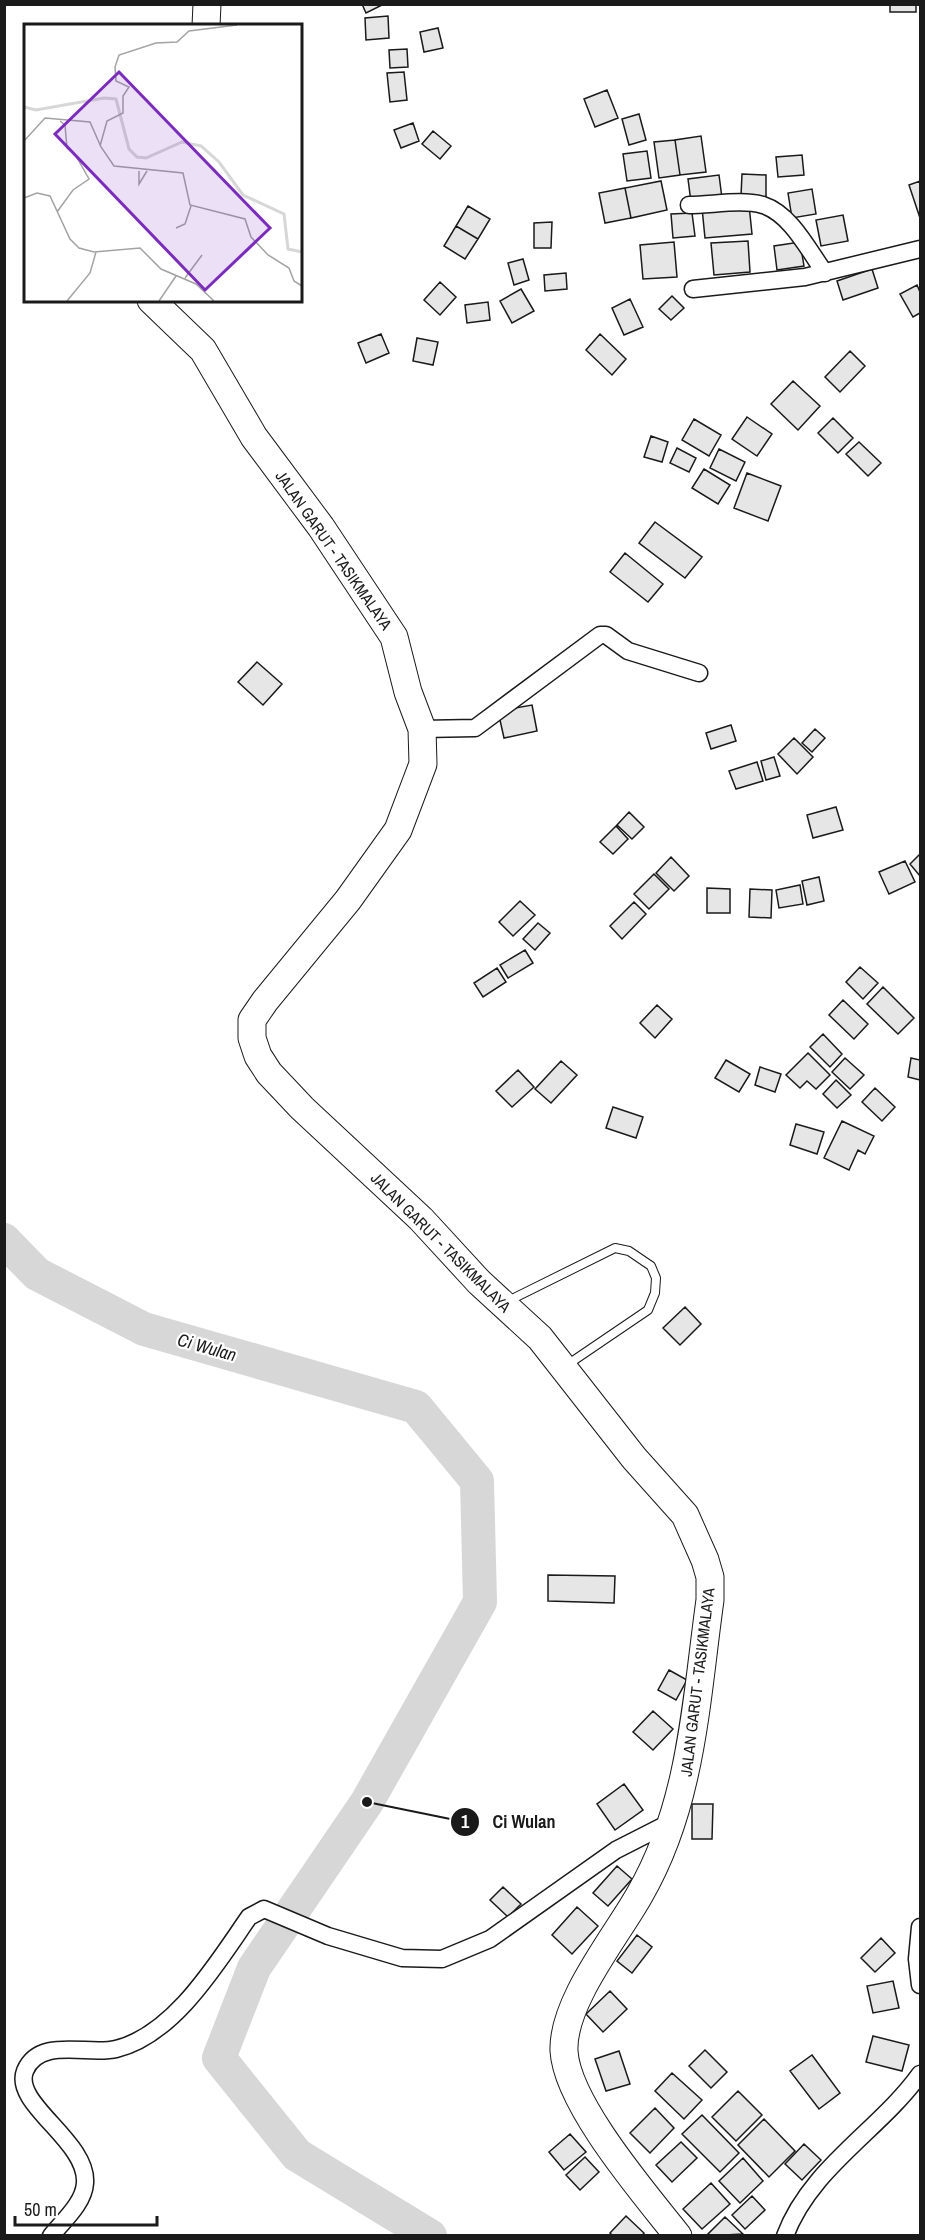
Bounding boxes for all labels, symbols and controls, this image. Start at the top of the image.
inset map [24,24,302,302]
street label: JALAN GARUT - TASIKMALAYA [271,466,398,634]
street label: JALAN GARUT - TASIKMALAYA [366,1167,516,1317]
water label: Ci Wulan [175,1327,239,1367]
street label: JALAN GARUT - TASIKMALAYA [675,1586,720,1778]
callout: Ci Wulan [450,1804,567,1840]
text: 1 [461,1809,470,1834]
text: Ci Wulan [493,1809,555,1834]
scale bar [15,2189,158,2227]
text: 50 m [24,2197,57,2222]

